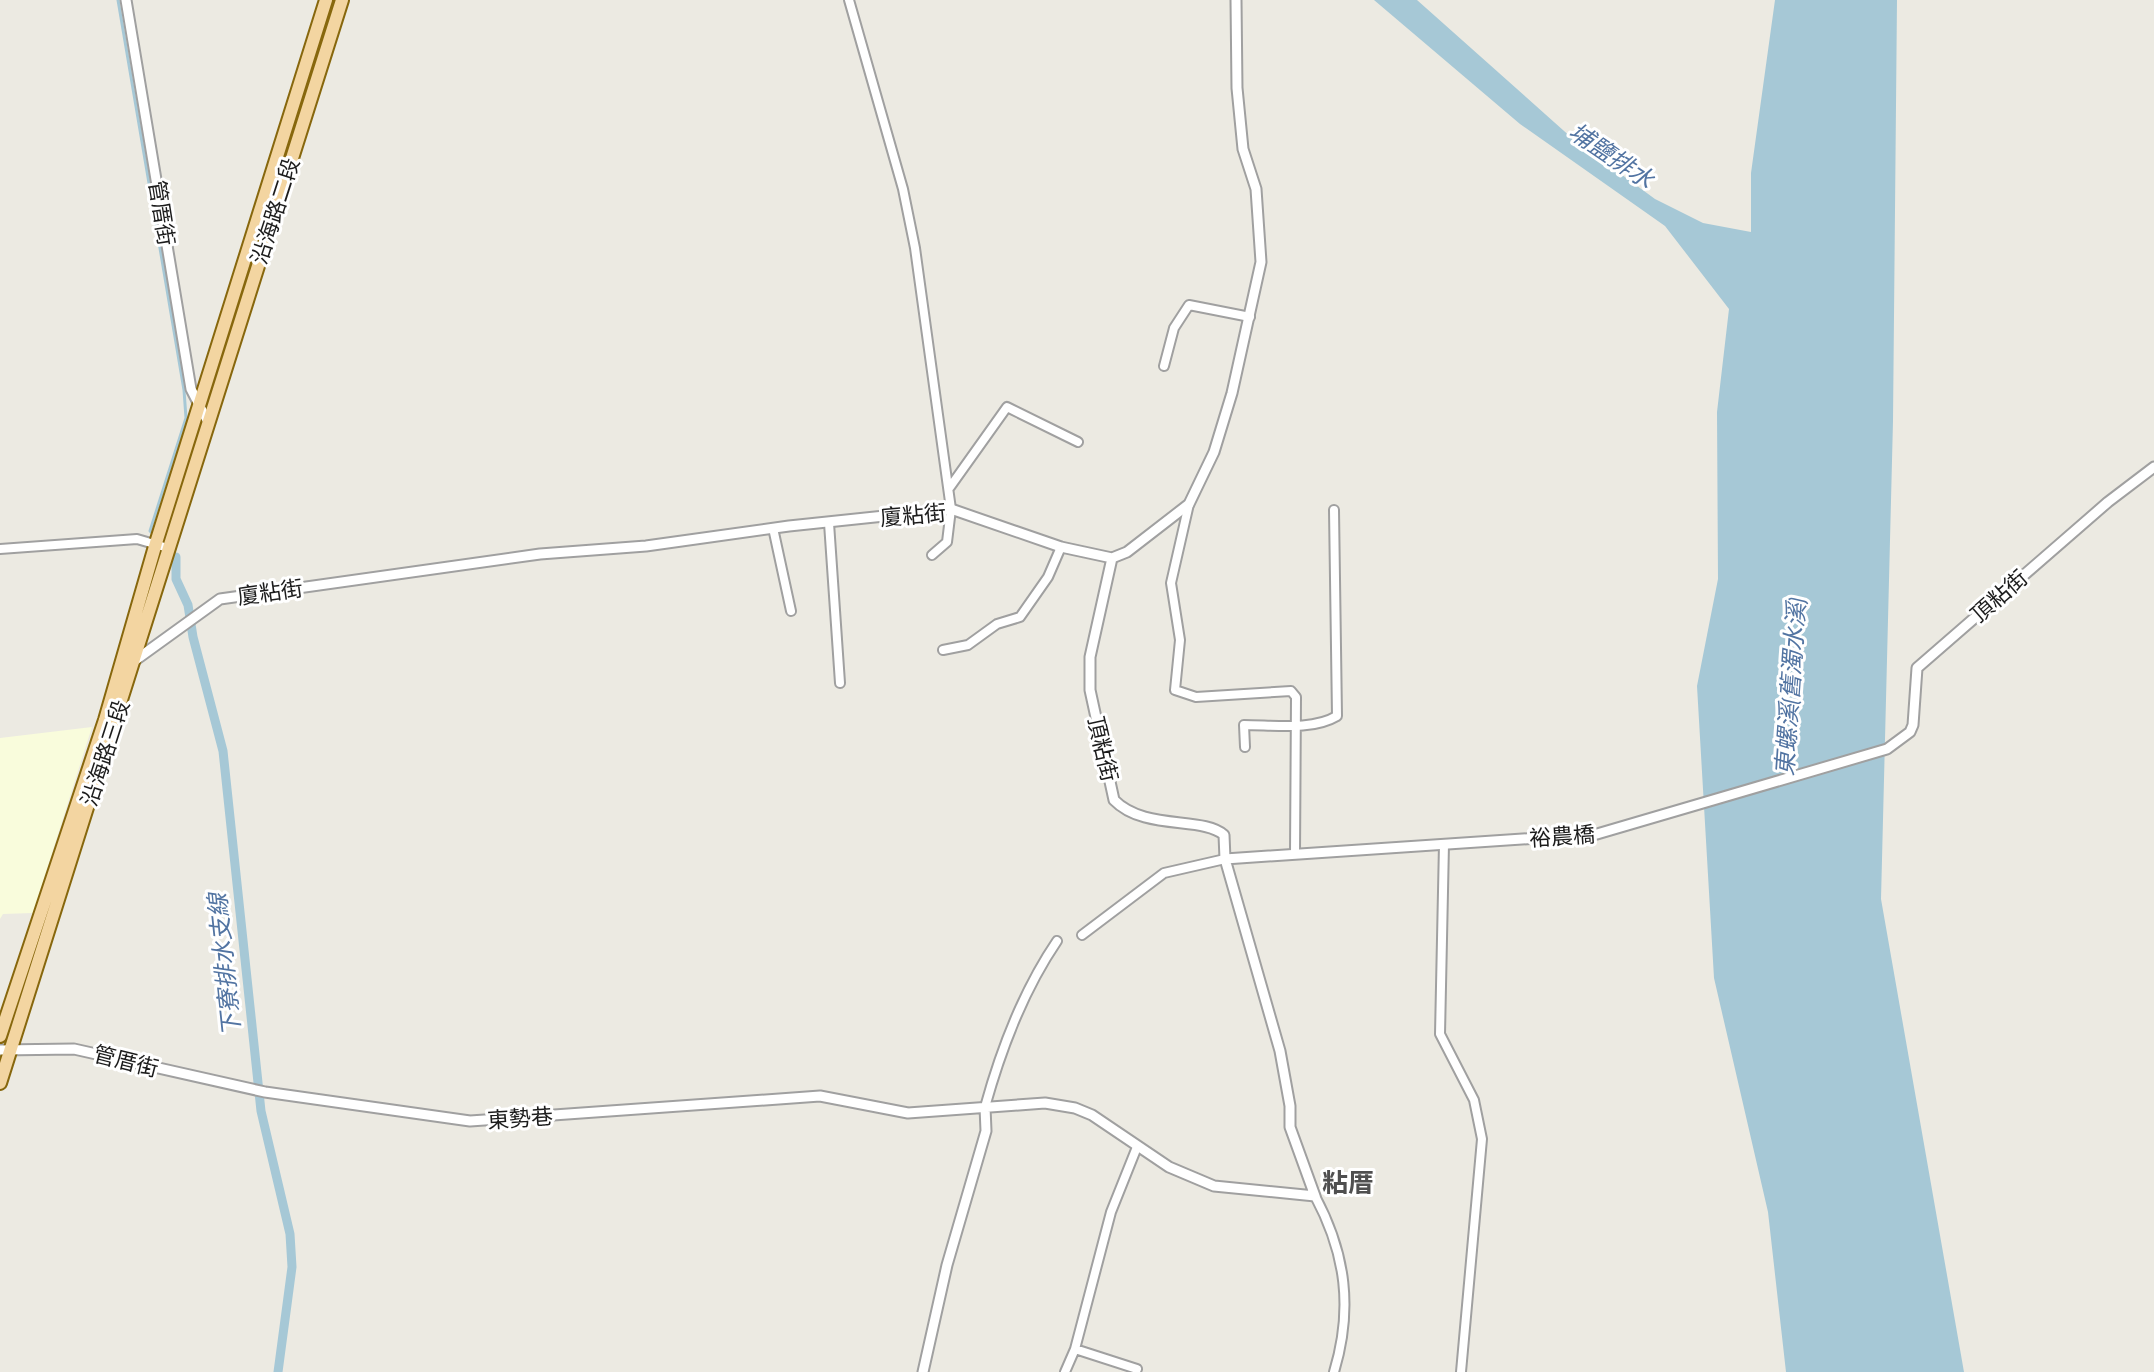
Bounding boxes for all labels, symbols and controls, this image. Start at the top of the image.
water label: 埔鹽排水 [1563,118,1659,196]
street label: 沿海路二段 [247,155,306,268]
street label: 管厝街 [142,179,179,248]
street label: 廈粘街 [879,500,947,533]
street label: 頂粘街 [1966,565,2034,629]
street label: 廈粘街 [236,576,305,611]
water label: 東螺溪(舊濁水溪) [1771,596,1812,777]
street label: 沿海路三段 [77,697,136,810]
street label: 頂粘街 [1081,714,1122,785]
street label: 裕農橋 [1528,822,1596,853]
water label: 下寮排水支線 [203,889,247,1038]
street label: 管厝街 [90,1041,161,1084]
street label: 東勢巷 [486,1104,554,1135]
district label: 粘厝 [1322,1169,1374,1200]

